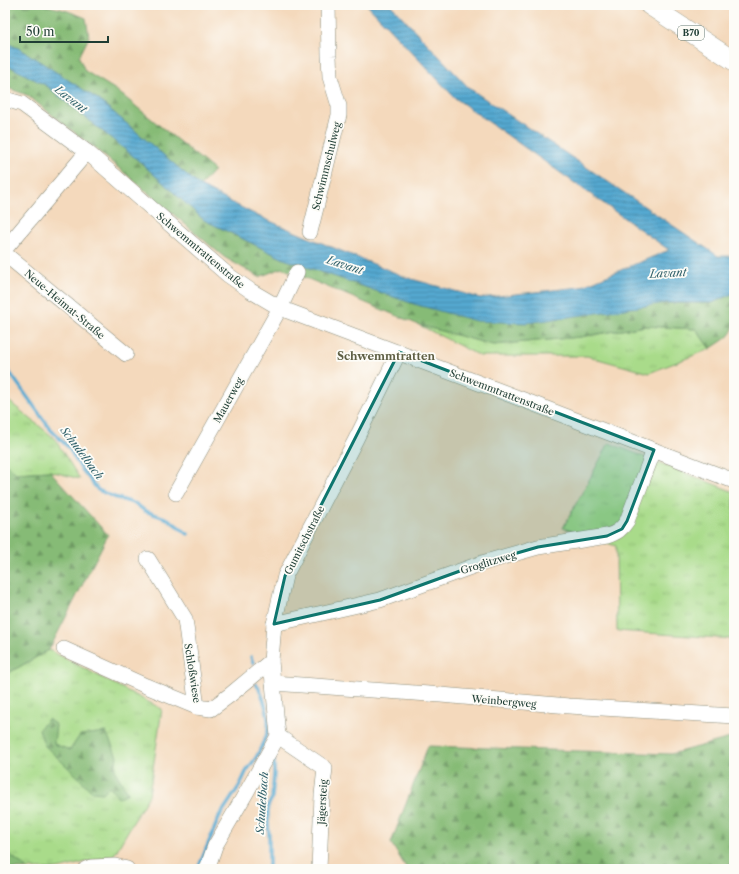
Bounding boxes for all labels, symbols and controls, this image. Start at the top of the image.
scale bar [20,18,108,44]
text: 50 m [26,24,55,39]
road number: B70 [678,26,704,40]
water label: Lavant [51,81,91,117]
street label: Schwimmschulweg [309,120,344,212]
street label: Schwemmtrattenstraße [154,210,248,291]
water label: Lavant [324,252,366,278]
water label: Lavant [648,265,688,281]
street label: Neue-Heimat-Straße [22,267,108,342]
district label: Schwemmtratten [337,349,435,363]
street label: Schwemmtrattenstraße [448,366,556,419]
street label: Mauerweg [211,375,247,425]
water label: Schudelbach [57,423,106,482]
street label: Gumitschstraße [281,503,328,577]
street label: Groglitzweg [459,548,518,577]
street label: Schloßwiese [181,642,204,704]
street label: Weinbergweg [470,692,538,711]
water label: Schudelbach [253,771,271,836]
street label: Jägersteig [315,778,330,827]

